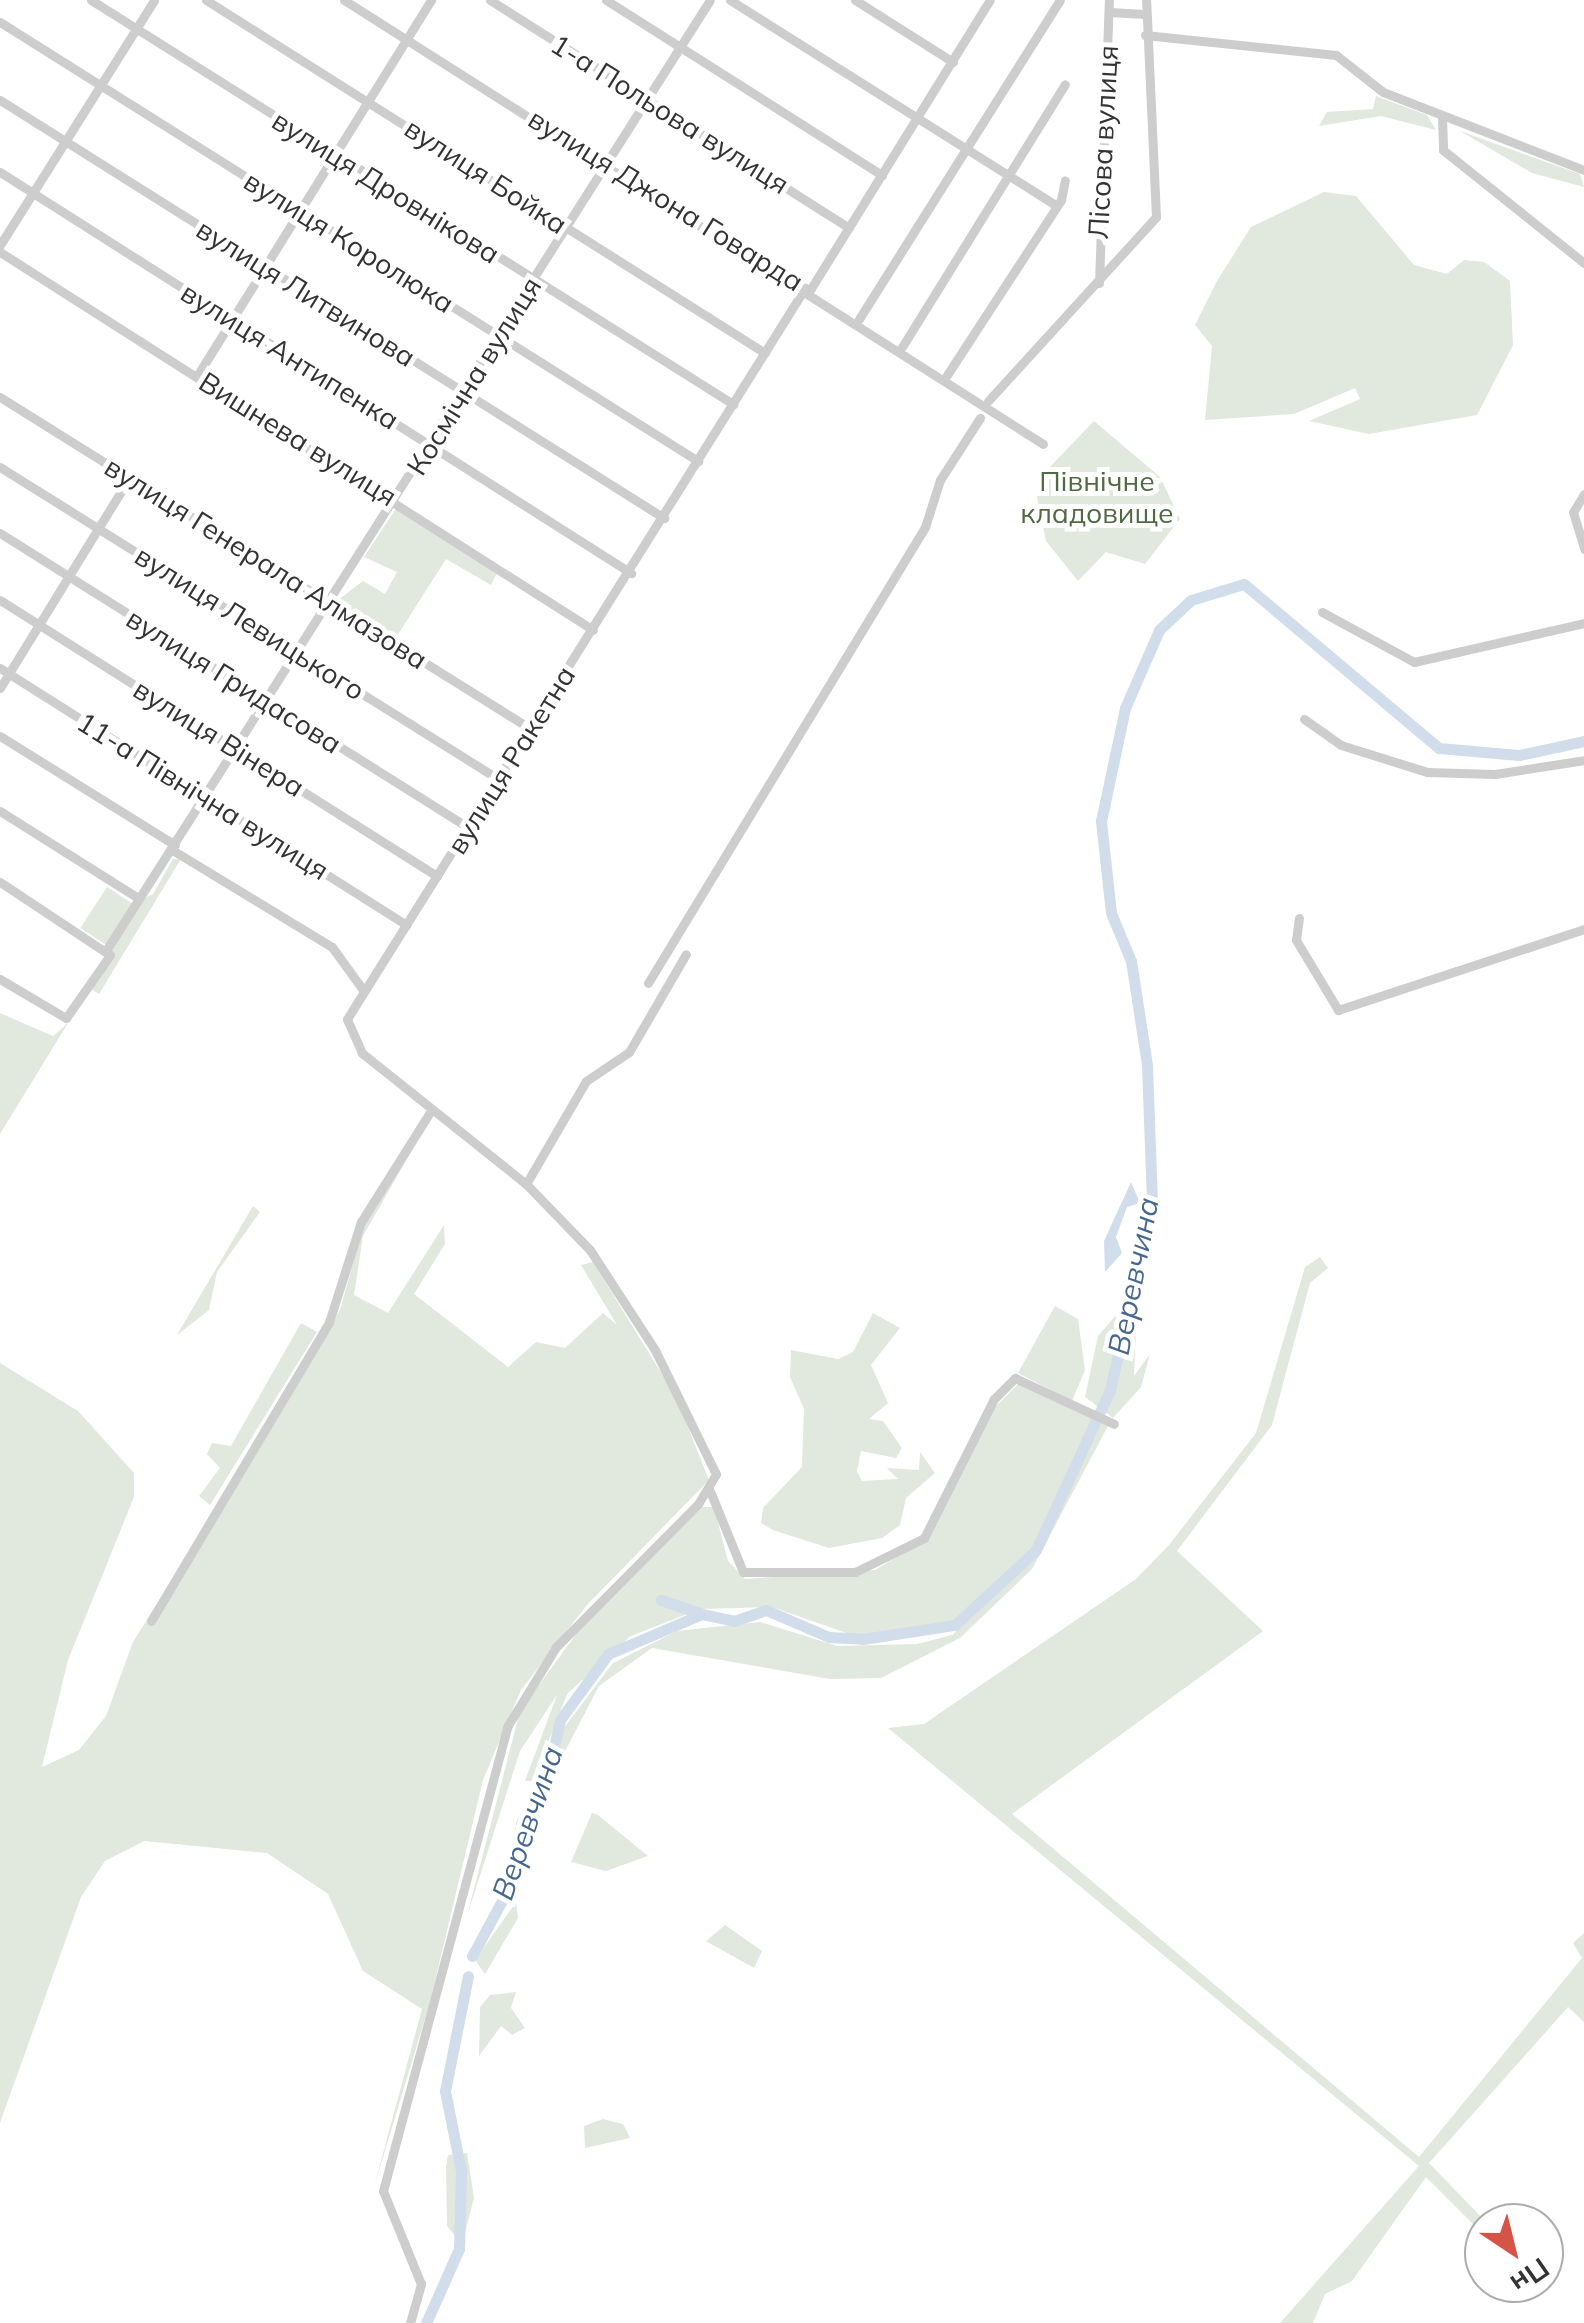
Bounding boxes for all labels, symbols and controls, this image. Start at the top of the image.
street label: 1-а Польова вулиця [545,27,795,201]
street label: Лісова вулиця [1081,44,1125,240]
street label: вулиця Джона Говарда [522,102,810,298]
street label: вулиця Дровнікова [266,103,506,271]
street label: вулиця Бойка [398,111,574,241]
street label: вулиця Королюка [238,164,460,320]
street label: вулиця Литвинова [190,212,422,374]
street label: Космічна вулиця [400,271,548,481]
street label: вулиця Антипенка [175,275,405,437]
street label: Вишнева вулиця [193,365,403,513]
street label: вулиця Генерала Алмазова [99,450,433,676]
park label: Північне кладовище [1020,464,1174,530]
street label: вулиця Левицького [129,539,371,707]
street label: вулиця Гридасова [120,601,348,761]
street label: вулиця Ракетна [440,660,582,860]
street label: вулиця Вінера [127,672,311,804]
street label: 11-а Північна вулиця [71,705,335,887]
water label: Веревчина [1100,1194,1166,1358]
water label: Веревчина [484,1742,570,1904]
north arrow [1464,2203,1564,2303]
text: Пн [1504,2251,1556,2302]

